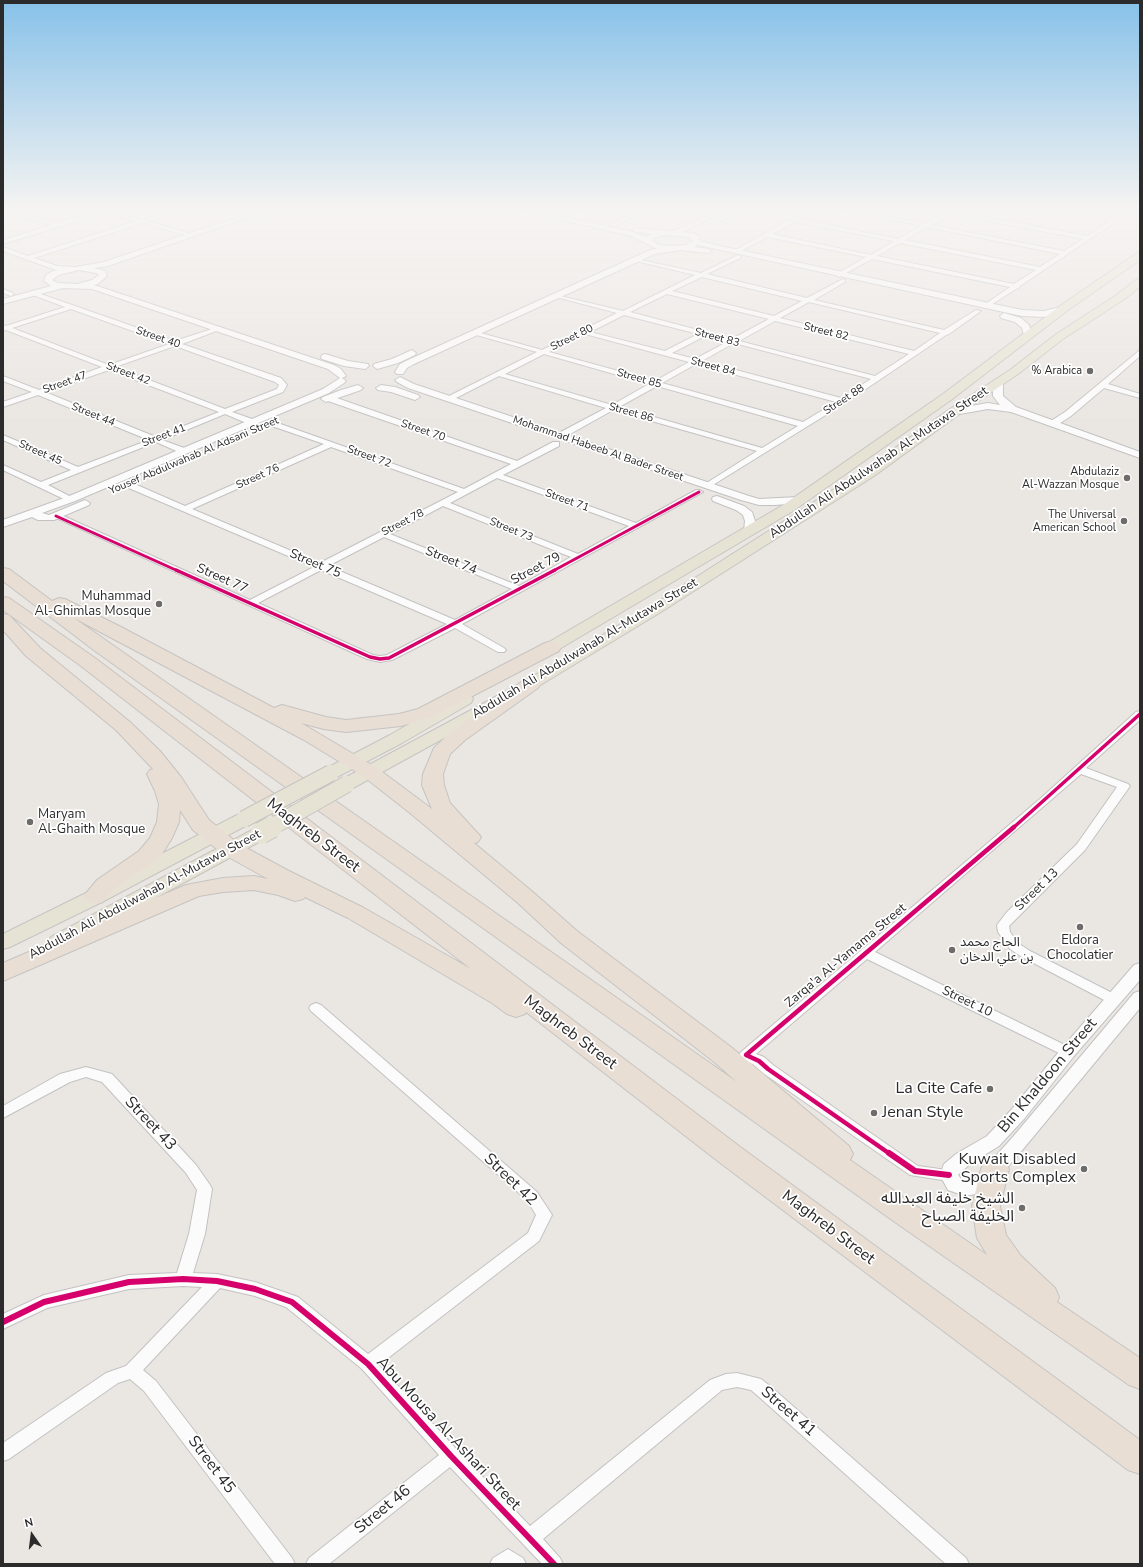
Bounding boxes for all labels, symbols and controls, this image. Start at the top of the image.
street label: Street 82 [802,320,850,344]
street label: Street 80 [548,322,596,354]
street label: Street 40 [134,324,182,352]
street label: Street 83 [693,326,741,350]
street label: Street 84 [689,355,737,379]
street label: Street 42 [104,360,152,388]
place label: % Arabica [1031,364,1082,378]
street label: Street 85 [615,366,663,392]
marker: % Arabica [1085,366,1095,376]
street label: Street 47 [41,369,89,397]
street label: Street 88 [821,382,867,418]
street label: Abdullah Ali Abdulwahab Al-Mutawa Street [767,384,991,542]
street label: Street 44 [69,400,117,430]
street label: Street 86 [607,400,655,426]
street label: Yousef Abdulwahab Al Adsani Street [107,414,281,498]
street label: Mohammad Habeeb Al Bader Street [511,414,685,484]
street label: Street 70 [399,417,447,445]
street label: Street 41 [140,422,188,450]
street label: Street 45 [16,438,64,468]
street label: Street 72 [345,443,393,471]
street label: Street 76 [234,462,282,492]
place label: Abdulaziz Al-Wazzan Mosque [1022,465,1119,491]
marker: Abdulaziz Al-Wazzan Mosque [1122,473,1132,483]
street label: Street 71 [543,487,591,515]
street label: Street 78 [379,507,427,539]
place label: The Universal American School [1033,508,1116,534]
street label: Street 73 [487,515,535,545]
marker: The Universal American School [1119,516,1129,526]
street label: Street 74 [423,544,479,578]
street label: Street 75 [287,546,343,582]
street label: Street 79 [508,549,564,589]
street label: Street 77 [194,561,250,597]
street label: Abdullah Ali Abdulwahab Al-Mutawa Street [469,575,701,723]
place label: Muhammad Al-Ghimlas Mosque [35,589,151,620]
marker: Muhammad Al-Ghimlas Mosque [154,599,164,609]
street label: Maghreb Street [263,795,363,877]
place label: Maryam Al-Ghaith Mosque [38,807,145,838]
marker: Maryam Al-Ghaith Mosque [25,817,35,827]
street label: Abdullah Ali Abdulwahab Al-Mutawa Street [26,827,264,963]
street label: Street 13 [1012,865,1062,915]
street label: Zarqa'a Al-Yamama Street [782,901,910,1011]
marker: Eldora Chocolatier [1075,922,1085,932]
place label: Eldora Chocolatier [1047,933,1113,964]
place label: الحاج محمد بن علي الدخان [960,935,1033,966]
marker: الحاج محمد بن علي الدخان [947,945,957,955]
street label: Street 10 [939,983,995,1021]
street label: Maghreb Street [520,992,620,1074]
street label: Bin Khaldoon Street [994,1015,1102,1137]
place label: La Cite Cafe [895,1079,982,1099]
marker: La Cite Cafe [985,1084,995,1094]
street label: Street 43 [120,1093,180,1155]
place label: Jenan Style [882,1103,963,1123]
marker: Jenan Style [869,1108,879,1118]
street label: Street 42 [479,1150,541,1210]
place label: Kuwait Disabled Sports Complex [958,1150,1076,1188]
marker: Kuwait Disabled Sports Complex [1079,1164,1089,1174]
street label: Maghreb Street [778,1187,878,1269]
place label: الشيخ خليفة العبدالله الخليفة الصباح [881,1189,1014,1227]
marker: الشيخ خليفة العبدالله الخليفة الصباح [1017,1203,1027,1213]
street label: Abu Mousa Al-Ashari Street [372,1353,524,1515]
street label: Street 41 [756,1383,820,1441]
street label: Street 45 [183,1432,239,1498]
street label: Street 46 [351,1481,415,1539]
north arrow [12,1515,52,1555]
text: N [23,1515,35,1531]

